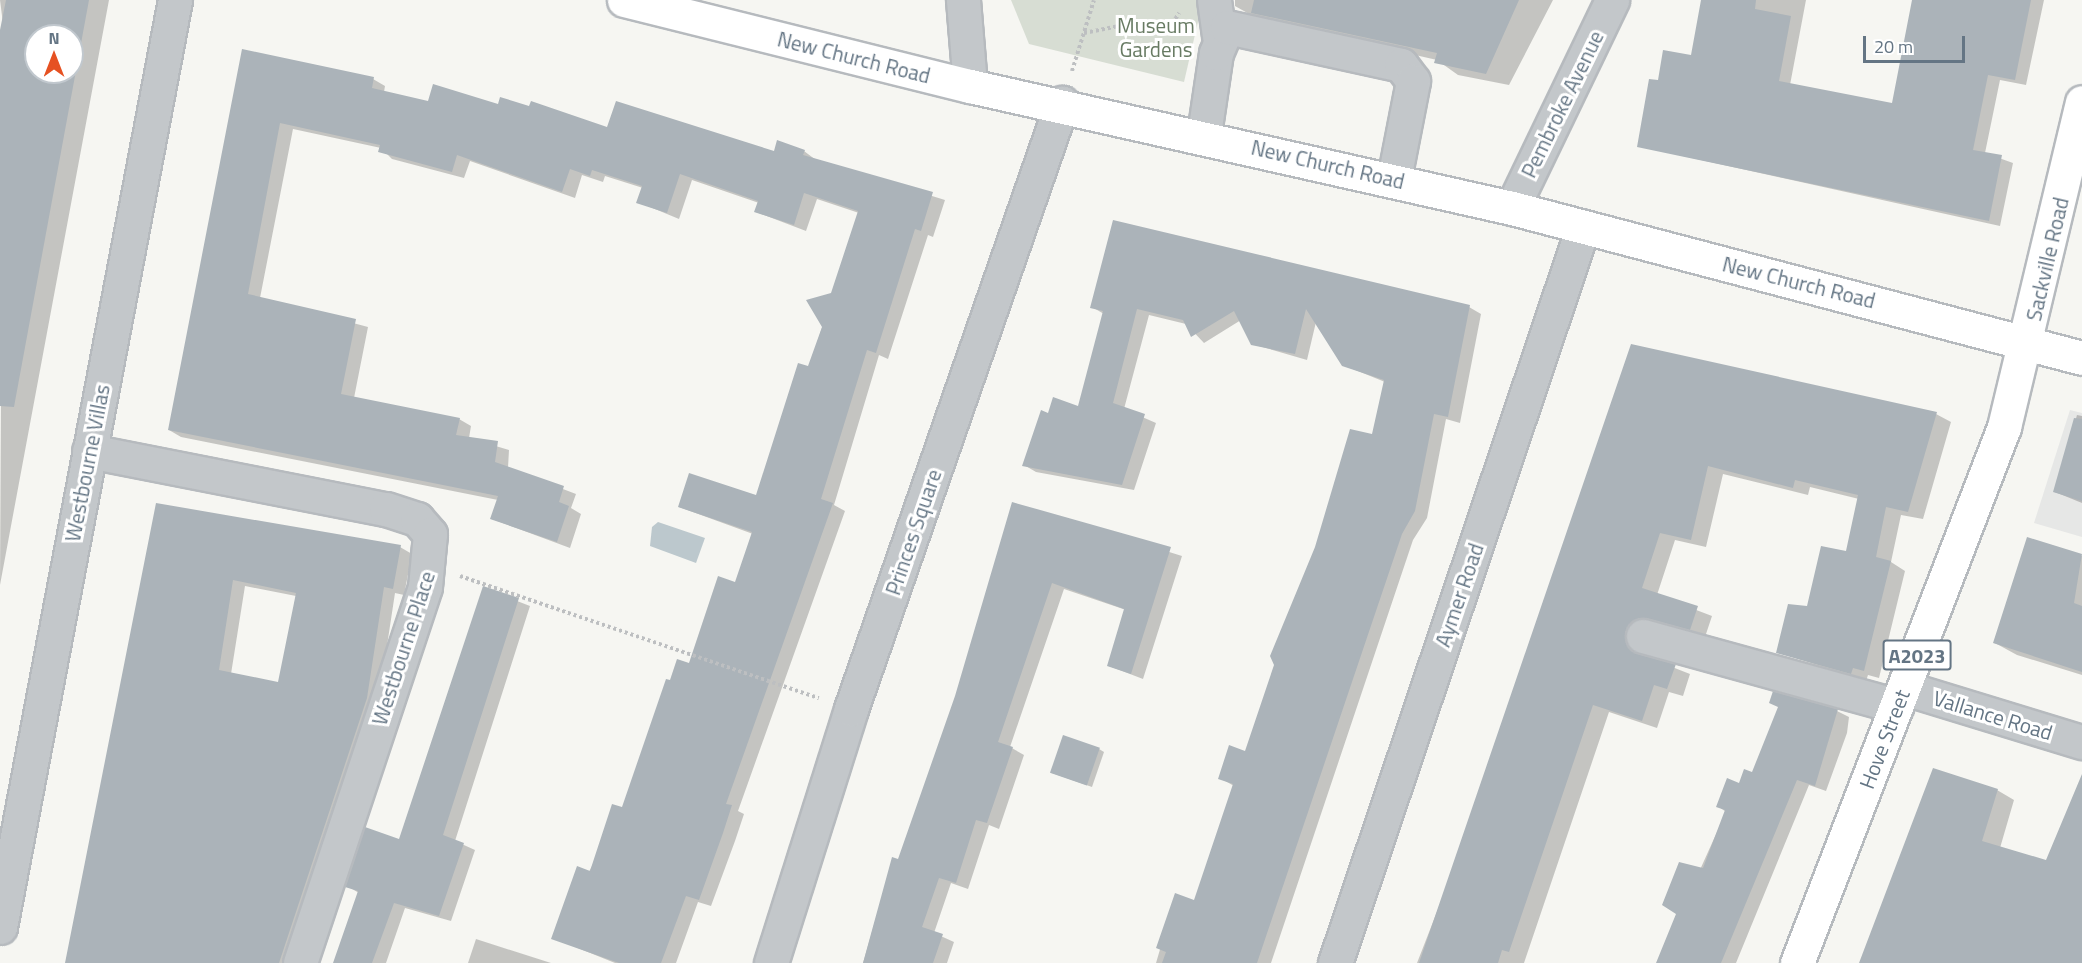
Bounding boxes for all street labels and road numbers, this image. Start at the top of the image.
street label: New Church Road [775,26,933,88]
street label: Pembroke Avenue [1516,26,1608,182]
street label: New Church Road [1249,134,1407,194]
street label: Sackville Road [2021,195,2073,323]
street label: New Church Road [1720,251,1878,313]
street label: Westbourne Villas [59,382,115,544]
street label: Princes Square [880,466,946,598]
street label: Aymer Road [1430,540,1488,650]
street label: Westbourne Place [366,568,440,728]
road number: A2023 [1882,638,1952,672]
street label: Vallance Road [1930,685,2056,745]
street label: Hove Street [1854,686,1914,792]

